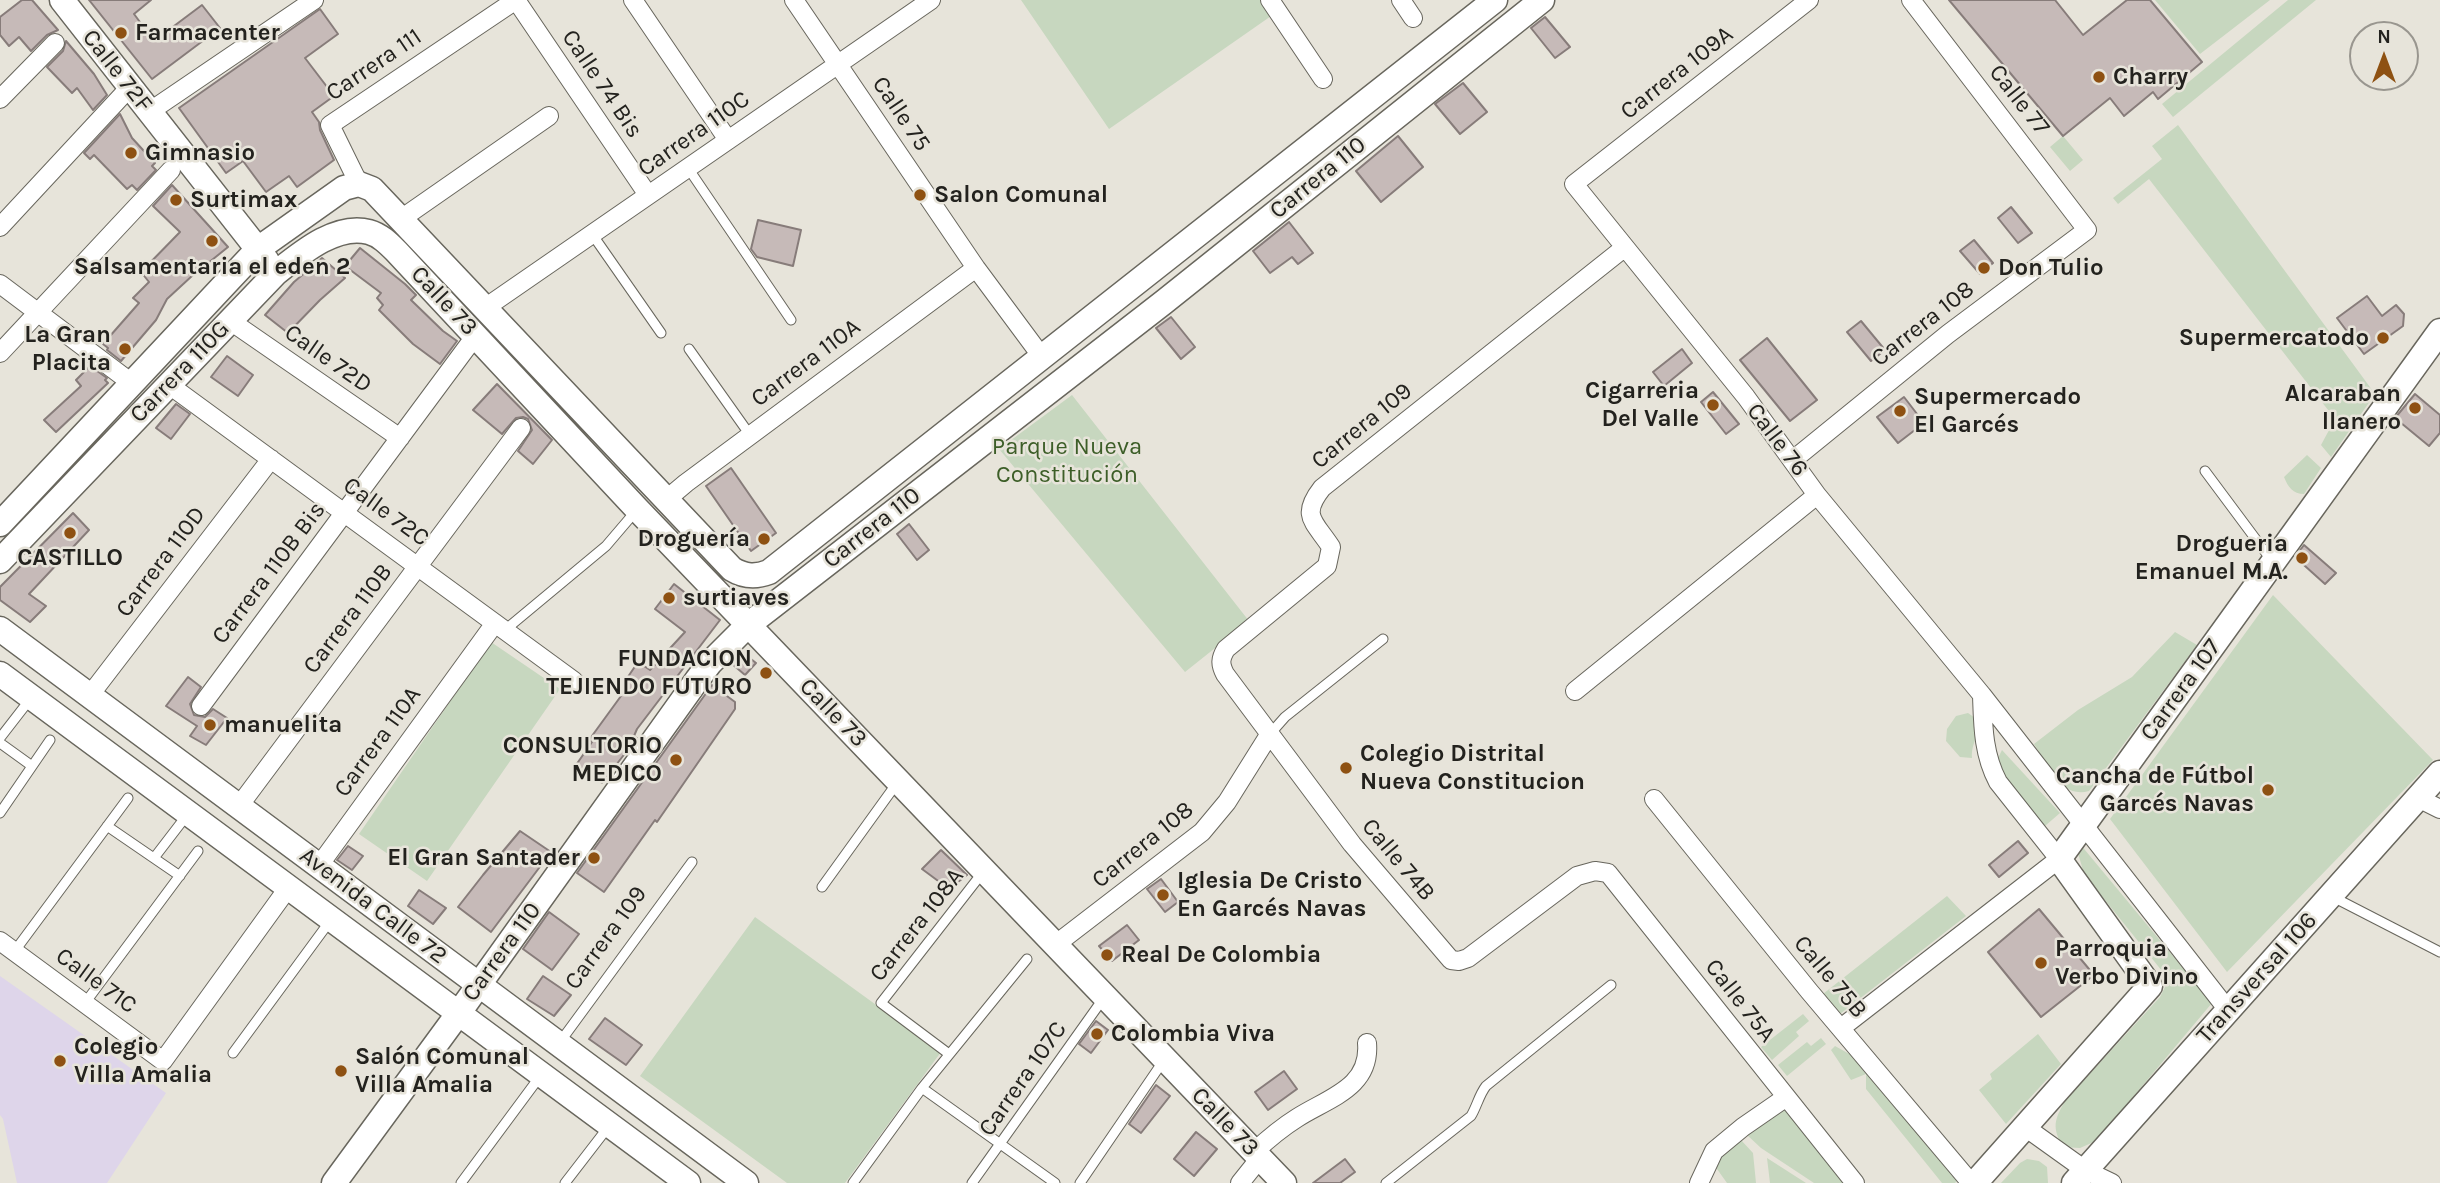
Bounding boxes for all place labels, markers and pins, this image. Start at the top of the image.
place label: Farmacenter [135,19,280,47]
marker: Farmacenter [113,25,129,41]
place label: Charry [2113,63,2188,91]
marker: Charry [2091,69,2107,85]
place label: Gimnasio [145,139,255,167]
marker: Gimnasio [123,145,139,161]
place label: Salon Comunal [934,181,1108,209]
place label: Surtimax [190,186,297,214]
marker: Salon Comunal [912,187,928,203]
marker: Surtimax [168,192,184,208]
marker: Salsamentaria el eden 2 [204,233,220,249]
place label: Salsamentaria el eden 2 [74,253,350,281]
place label: Don Tulio [1998,254,2104,282]
marker: Don Tulio [1976,260,1992,276]
place label: La Gran Placita [24,321,111,377]
place label: Supermercatodo [2179,324,2369,352]
marker: Supermercatodo [2375,330,2391,346]
marker: La Gran Placita [117,341,133,357]
place label: Cigarreria Del Valle [1585,377,1699,433]
place label: Alcaraban llanero [2285,380,2401,436]
place label: Supermercado El Garcés [1914,383,2081,439]
marker: Cigarreria Del Valle [1705,397,1721,413]
marker: Alcaraban llanero [2407,400,2423,416]
marker: Supermercado El Garcés [1892,403,1908,419]
marker: CASTILLO [62,525,78,541]
place label: Droguería [637,525,750,553]
place label: Drogueria Emanuel M.A. [2135,530,2288,586]
marker: Droguería [756,531,772,547]
place label: CASTILLO [17,544,123,572]
marker: Drogueria Emanuel M.A. [2294,550,2310,566]
place label: surtiaves [683,584,789,612]
marker: surtiaves [661,590,677,606]
place label: FUNDACION TEJIENDO FUTURO [546,645,752,701]
marker: FUNDACION TEJIENDO FUTURO [758,665,774,681]
place label: manuelita [224,711,342,739]
marker: manuelita [202,717,218,733]
place label: CONSULTORIO MEDICO [503,732,662,788]
place label: Colegio Distrital Nueva Constitucion [1360,740,1585,796]
marker: CONSULTORIO MEDICO [668,752,684,768]
marker: Colegio Distrital Nueva Constitucion [1338,760,1354,776]
place label: Cancha de Fútbol Garcés Navas [2056,762,2254,818]
marker: Cancha de Fútbol Garcés Navas [2260,782,2276,798]
place label: El Gran Santader [387,844,580,872]
marker: El Gran Santader [586,850,602,866]
place label: Iglesia De Cristo En Garcés Navas [1177,867,1366,923]
marker: Iglesia De Cristo En Garcés Navas [1155,887,1171,903]
place label: Parroquia Verbo Divino [2055,935,2198,991]
place label: Real De Colombia [1121,941,1321,969]
marker: Real De Colombia [1099,947,1115,963]
marker: Parroquia Verbo Divino [2033,955,2049,971]
place label: Colombia Viva [1111,1020,1275,1048]
marker: Colombia Viva [1089,1026,1105,1042]
place label: Colegio Villa Amalia [74,1033,212,1089]
place label: Salón Comunal Villa Amalia [355,1043,529,1099]
marker: Colegio Villa Amalia [52,1053,68,1069]
marker: Salón Comunal Villa Amalia [333,1063,349,1079]

